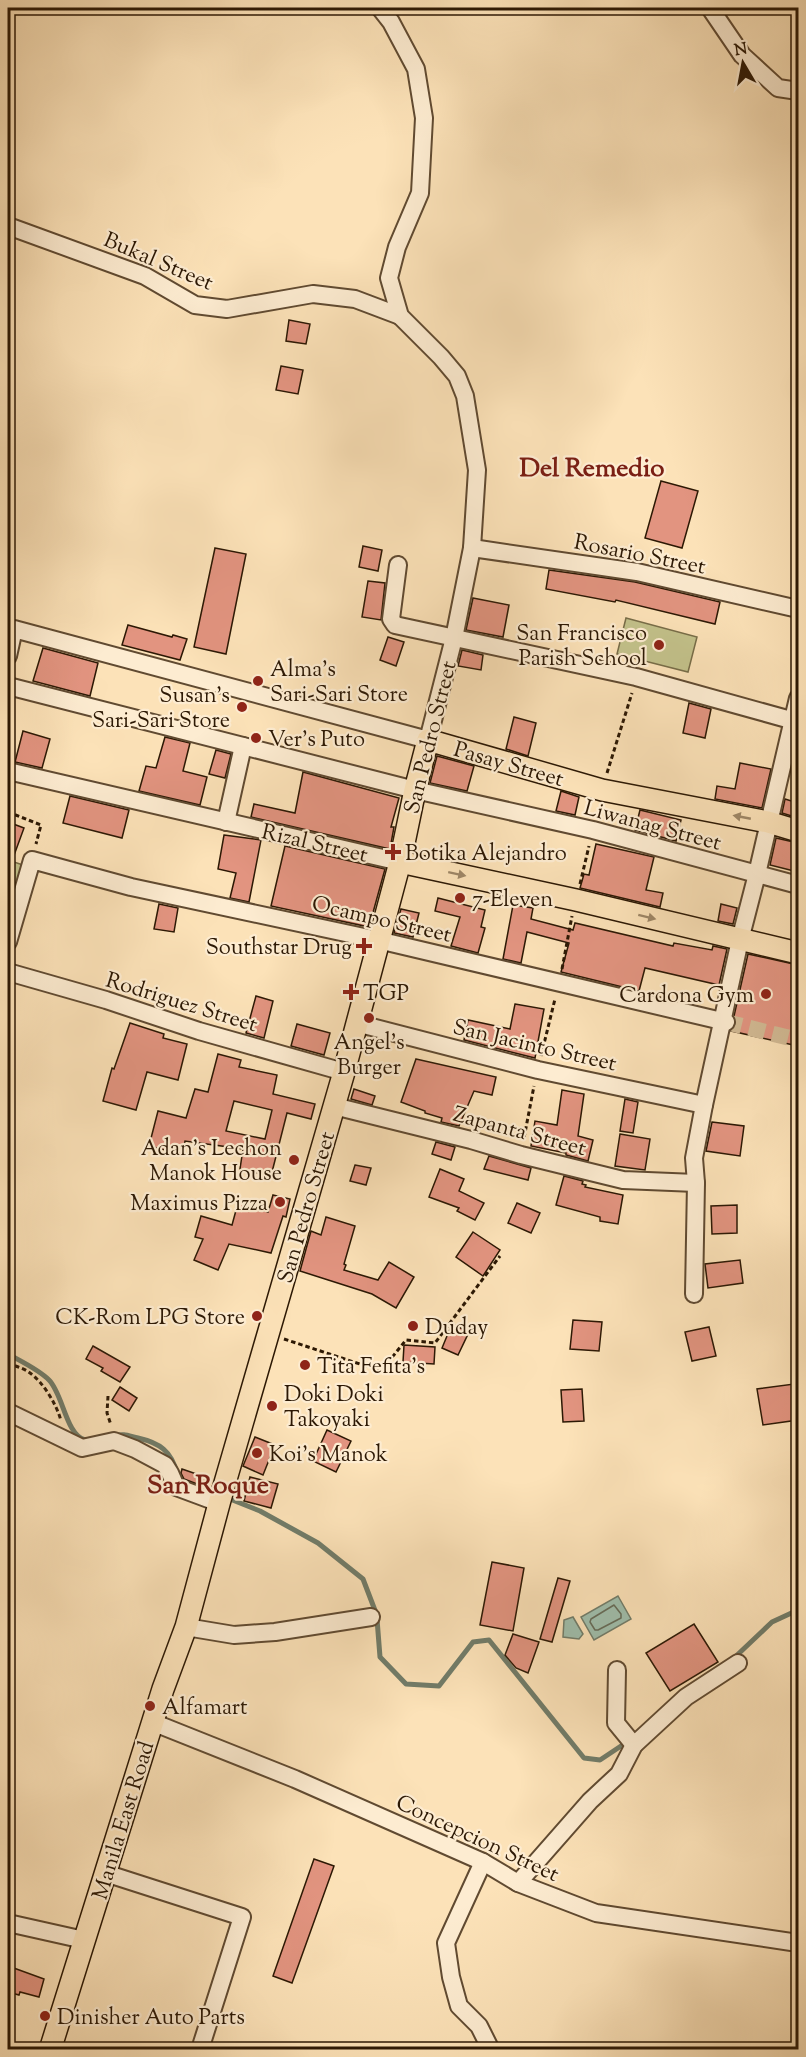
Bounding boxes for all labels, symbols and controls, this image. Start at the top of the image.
north arrow [713,33,773,93]
text: N [733,38,749,63]
street label: Bukal Street [98,225,218,300]
district label: Del Remedio [520,451,664,488]
street label: Rosario Street [571,527,709,584]
place label: San Francisco Parish School [516,619,647,676]
marker: San Francisco Parish School [652,638,666,652]
place label: Alma’s Sari-Sari Store [270,655,408,712]
street label: San Pedro Street [397,657,466,818]
marker: Alma’s Sari-Sari Store [251,674,265,688]
place label: Susan’s Sari-Sari Store [92,681,230,738]
marker: Susan’s Sari-Sari Store [235,700,249,714]
place label: Ver’s Puto [268,725,365,757]
marker: Ver’s Puto [249,731,263,745]
street label: Pasay Street [449,735,567,797]
street label: Liwanag Street [580,793,725,861]
one-way arrow [732,812,751,821]
street label: Rizal Street [258,817,371,873]
place label: Botika Alejandro [405,839,567,871]
marker: Botika Alejandro [386,845,400,859]
one-way arrow [448,870,466,880]
place label: 7-Eleven [472,885,553,917]
street label: Ocampo Street [308,889,455,953]
marker: 7-Eleven [453,891,467,905]
one-way arrow [638,913,657,923]
place label: Southstar Drug [206,933,352,965]
marker: Southstar Drug [357,939,371,953]
street label: Rodriguez Street [101,966,261,1042]
place label: TGP [363,979,409,1011]
place label: Cardona Gym [619,981,754,1013]
marker: TGP [344,985,358,999]
marker: Cardona Gym [759,987,773,1001]
marker: Angel's Burger [362,1011,376,1025]
street label: San Jacinto Street [449,1013,620,1081]
place label: Angel's Burger [333,1028,405,1085]
street label: Zapanta Street [449,1100,590,1166]
street label: San Pedro Street [271,1128,345,1288]
place label: Adan's Lechon Manok House [141,1134,282,1191]
marker: Adan's Lechon Manok House [287,1153,301,1167]
place label: Maximus Pizza [130,1189,268,1221]
marker: Maximus Pizza [273,1195,287,1209]
place label: CK-Rom LPG Store [55,1303,245,1335]
marker: CK-Rom LPG Store [250,1309,264,1323]
place label: Duday [425,1313,488,1345]
marker: Duday [406,1319,420,1333]
place label: Tita Fefita’s [317,1352,425,1384]
marker: Tita Fefita’s [298,1358,312,1372]
place label: Doki Doki Takoyaki [284,1380,384,1437]
marker: Doki Doki Takoyaki [265,1399,279,1413]
place label: Koi’s Manok [269,1440,388,1472]
marker: Koi’s Manok [250,1446,264,1460]
district label: San Roque [147,1468,269,1505]
place label: Alfamart [162,1693,248,1725]
marker: Alfamart [143,1699,157,1713]
street label: Manila East Road [86,1738,164,1904]
street label: Concepcion Street [390,1788,564,1892]
place label: Dinisher Auto Parts [57,2003,245,2035]
marker: Dinisher Auto Parts [38,2009,52,2023]

